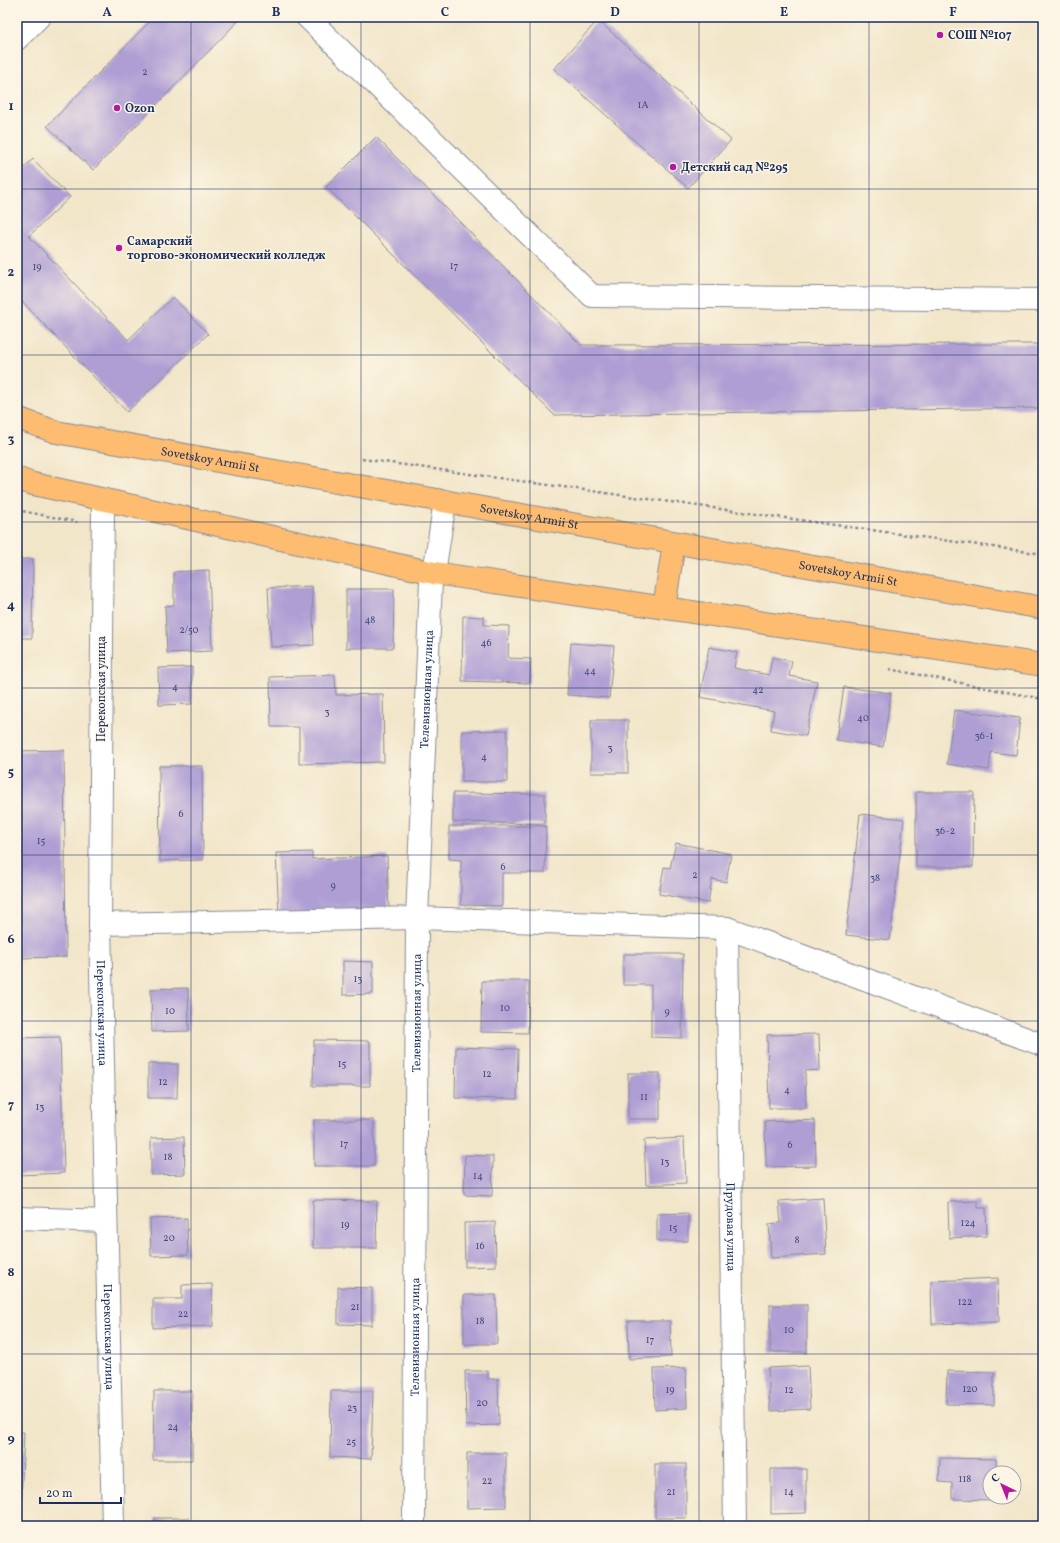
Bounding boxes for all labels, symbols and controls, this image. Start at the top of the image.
text: A [102,4,112,22]
text: B [272,4,281,22]
text: C [441,4,449,22]
text: D [610,4,620,22]
text: E [780,4,788,22]
text: F [949,4,957,22]
place label: СОШ №107 [948,28,1012,44]
marker: СОШ №107 [935,30,945,40]
house number: 2 [142,65,148,79]
text: 1 [8,98,14,116]
house number: 1А [638,98,648,112]
place label: Ozon [125,101,155,117]
marker: Ozon [112,103,122,113]
place label: Детский сад №295 [681,160,788,176]
marker: Детский сад №295 [668,162,678,172]
place label: Самарский торгово-экономический колледж [127,234,326,264]
marker: Самарский торгово-экономический колледж [114,243,124,253]
house number: 17 [450,259,459,273]
house number: 19 [32,260,42,274]
text: 2 [8,264,15,282]
text: 3 [8,431,15,449]
street label: Sovetskoy Armii St [159,444,261,477]
street label: Sovetskoy Armii St [478,501,580,534]
street label: Sovetskoy Armii St [797,558,899,591]
text: 4 [7,597,15,615]
house number: 48 [365,613,375,627]
house number: 2/50 [179,623,199,637]
street label: Телевизионная улица [417,630,438,749]
street label: Перекопская улица [94,636,110,742]
house number: 46 [481,636,491,650]
house number: 44 [584,664,596,678]
house number: 4 [172,680,178,694]
house number: 42 [752,683,764,697]
house number: 3 [324,705,330,719]
house number: 40 [857,711,869,725]
house number: 36-1 [975,729,993,743]
house number: 3 [607,741,613,755]
house number: 4 [481,750,487,764]
text: 5 [8,764,14,782]
house number: 6 [178,807,184,821]
house number: 36-2 [935,824,955,838]
house number: 15 [37,834,46,848]
house number: 6 [500,860,506,874]
house number: 2 [692,868,698,882]
house number: 38 [870,871,880,885]
house number: 9 [330,879,336,893]
text: 6 [7,931,15,949]
street label: Телевизионная улица [409,954,426,1072]
street label: Перекопская улица [92,960,110,1066]
house number: 13 [353,972,363,986]
house number: 10 [500,1001,510,1015]
house number: 10 [165,1004,175,1018]
house number: 9 [664,1005,670,1019]
house number: 15 [338,1057,347,1071]
house number: 12 [482,1067,492,1081]
house number: 12 [158,1075,168,1089]
house number: 4 [784,1083,790,1097]
house number: 11 [640,1090,648,1104]
text: 7 [8,1097,14,1115]
house number: 13 [35,1100,45,1114]
house number: 17 [340,1137,349,1151]
house number: 6 [787,1138,793,1152]
house number: 18 [164,1150,172,1164]
house number: 13 [660,1155,670,1169]
house number: 14 [473,1169,483,1183]
street label: Прудовая улица [721,1182,739,1272]
house number: 124 [961,1216,975,1230]
house number: 19 [340,1218,350,1232]
house number: 15 [669,1221,678,1235]
house number: 20 [163,1231,175,1245]
house number: 8 [794,1233,800,1247]
house number: 16 [476,1239,484,1253]
text: 8 [7,1264,15,1282]
street label: Телевизионная улица [408,1278,424,1396]
street label: Перекопская улица [99,1284,117,1390]
house number: 122 [958,1295,972,1309]
house number: 21 [350,1300,360,1314]
house number: 22 [178,1307,188,1321]
house number: 18 [476,1314,484,1328]
house number: 10 [784,1323,794,1337]
house number: 17 [646,1333,655,1347]
house number: 120 [962,1382,978,1396]
house number: 19 [665,1383,675,1397]
house number: 12 [784,1383,794,1397]
house number: 20 [476,1396,488,1410]
house number: 23 [347,1401,357,1415]
house number: 24 [167,1420,179,1434]
text: 9 [7,1430,15,1448]
house number: 25 [346,1435,356,1449]
north arrow [982,1465,1022,1505]
text: С [988,1471,1004,1487]
house number: 118 [959,1472,971,1486]
house number: 22 [482,1474,492,1488]
scale bar [40,1479,121,1505]
house number: 21 [666,1485,676,1499]
house number: 14 [784,1485,794,1499]
text: 20 m [46,1486,73,1502]

